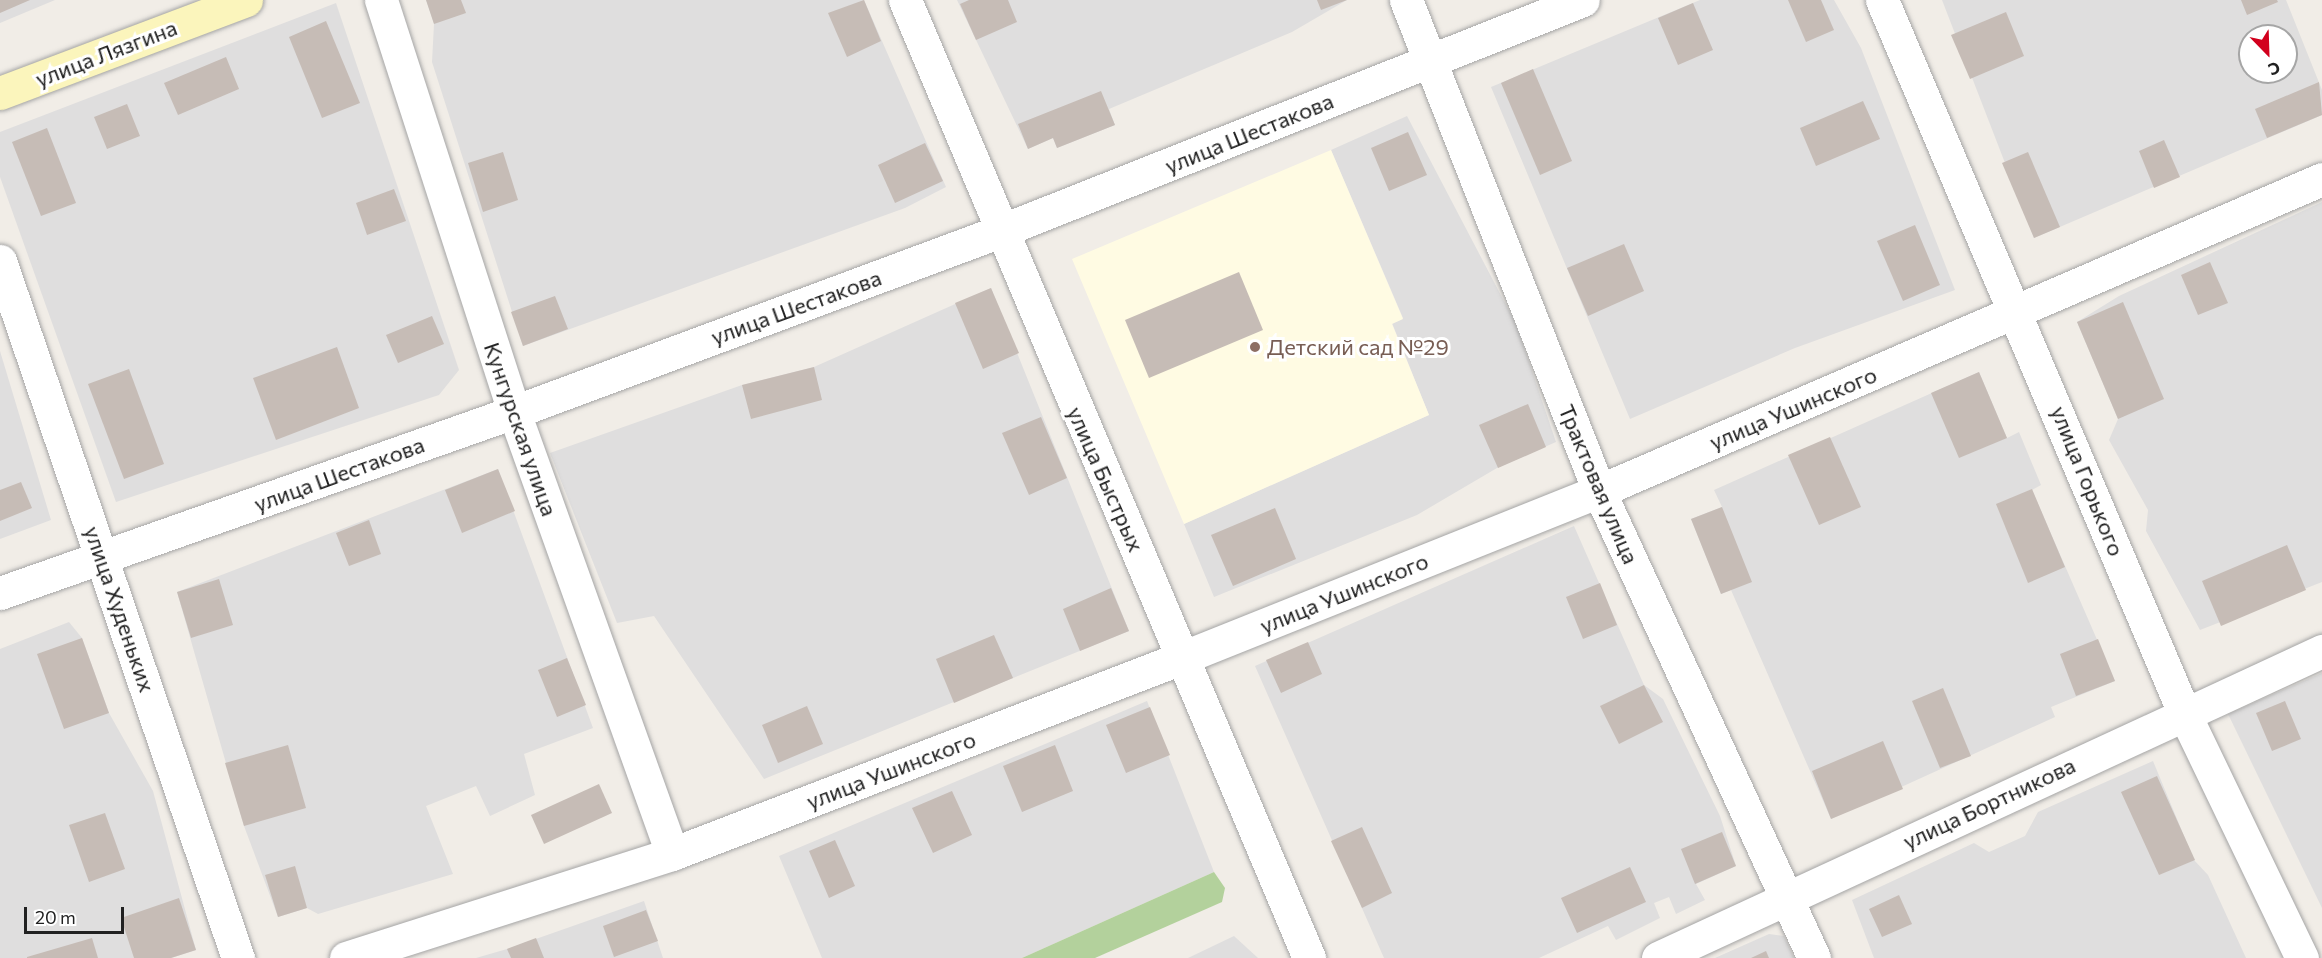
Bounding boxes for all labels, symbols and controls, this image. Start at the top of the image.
street label: улица Лязгина [32,14,180,92]
north arrow [2238,24,2298,84]
text: С [2266,58,2283,80]
street label: улица Шестакова [1161,87,1337,179]
street label: улица Шестакова [707,264,885,350]
place label: Детский сад №29 [1267,334,1449,360]
street label: Кунгурская улица [479,339,563,519]
marker: Детский сад №29 [1248,340,1262,354]
street label: улица Ушинского [1705,361,1881,455]
street label: Трактовая улица [1554,400,1644,568]
street label: улица Быстрых [1062,402,1150,556]
street label: улица Горького [2046,402,2130,560]
street label: улица Шестакова [250,431,428,517]
street label: улица Худеньких [79,523,161,695]
street label: улица Ушинского [1256,547,1432,639]
street label: улица Ушинского [803,726,979,814]
street label: улица Бортникова [1899,752,2079,854]
scale bar [27,895,128,933]
text: 20 m [35,906,76,928]

